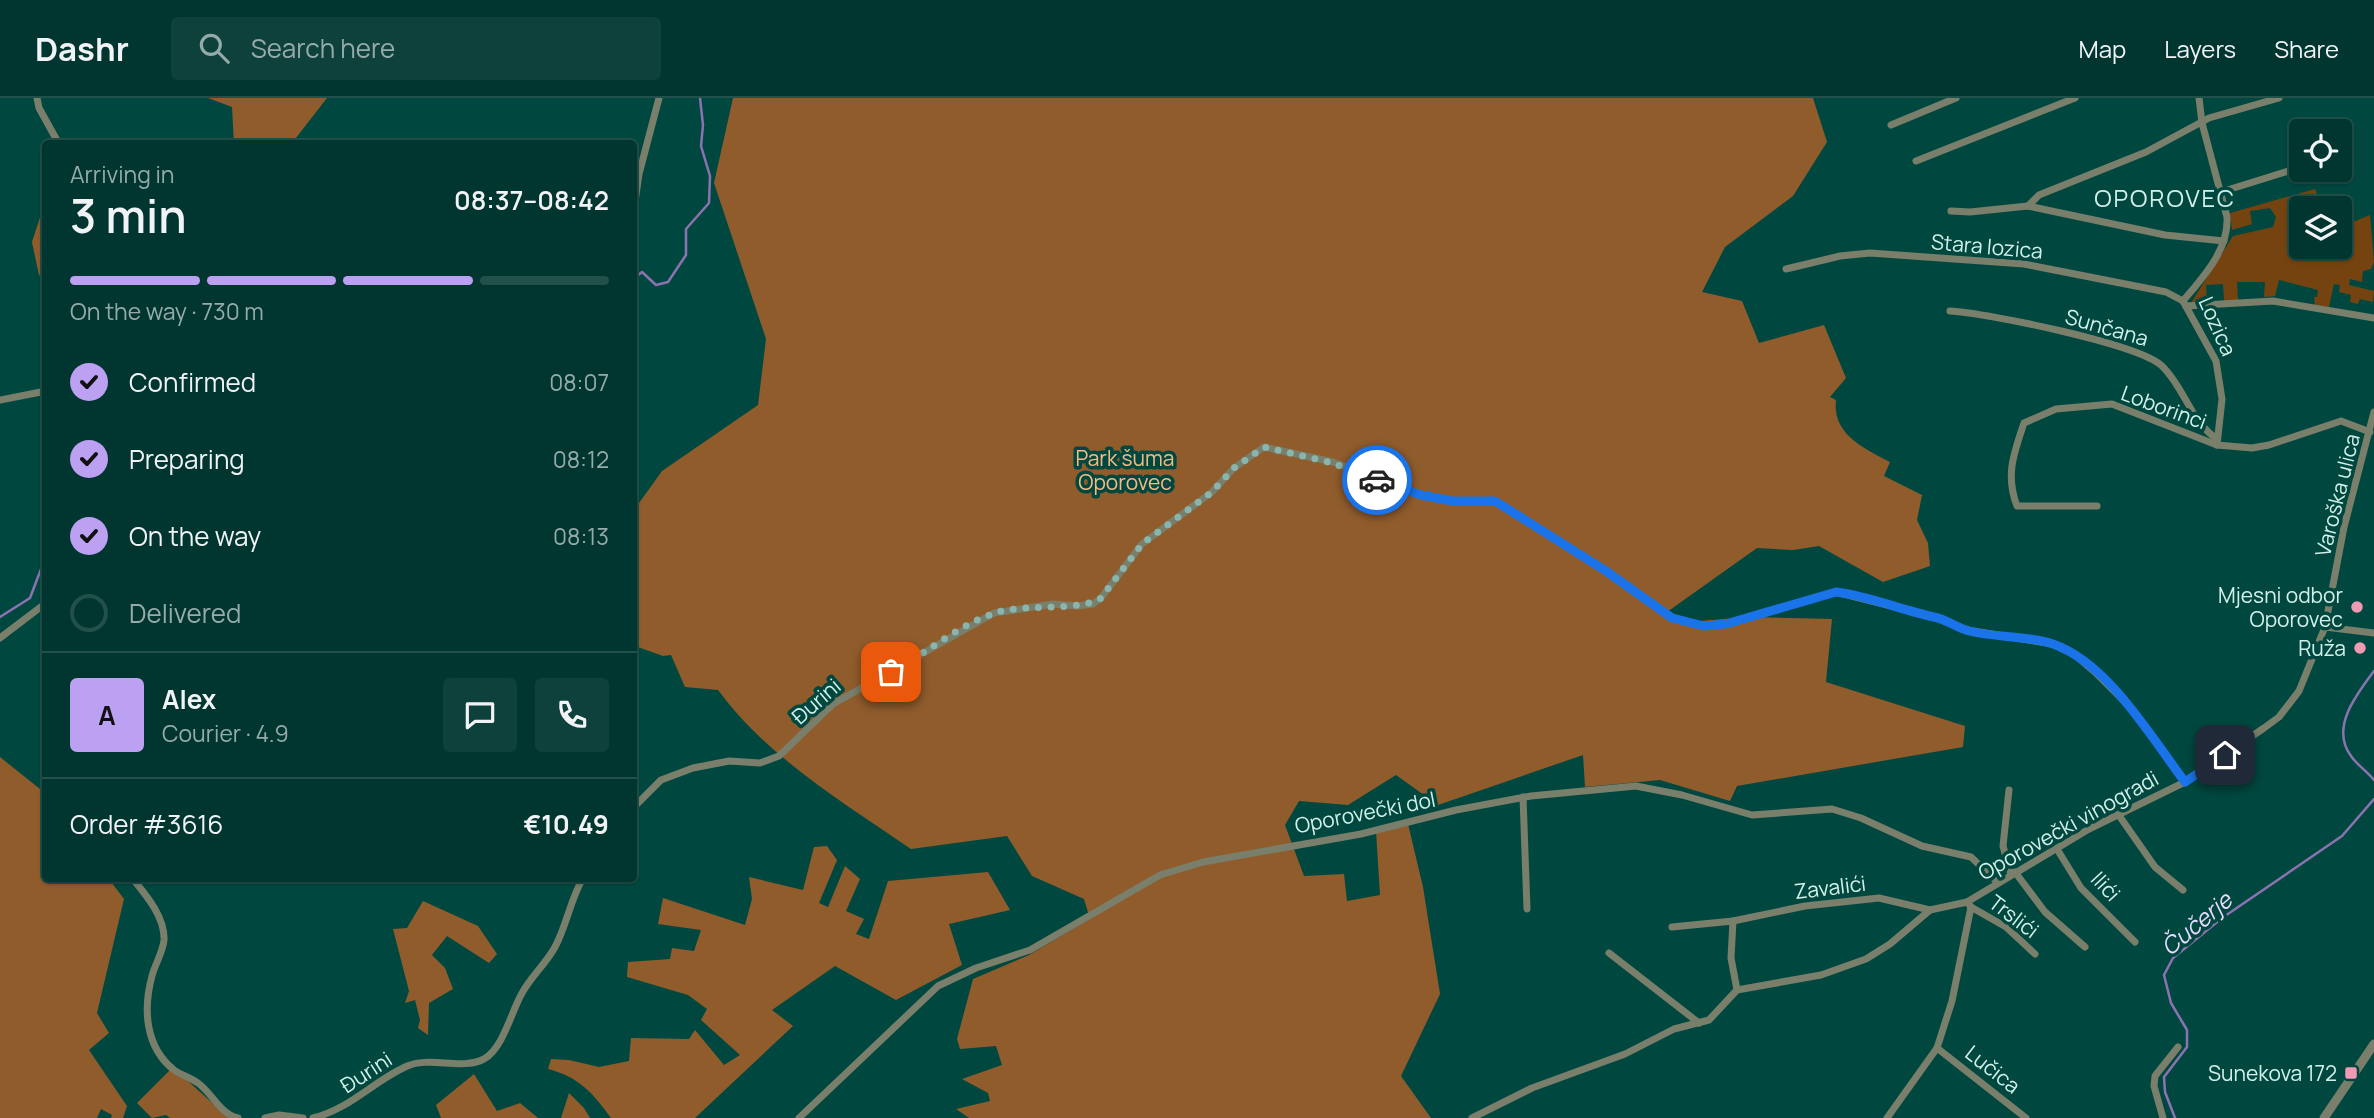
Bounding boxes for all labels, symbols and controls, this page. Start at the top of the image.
search box [171,17,661,80]
text: Dashr [35,26,129,71]
icon: search [195,29,233,67]
text: Search here [251,30,395,66]
text: Map [2079,32,2126,65]
text: Layers [2164,32,2236,65]
text: Share [2274,32,2339,65]
map controls [2289,119,2352,259]
button: locate [2289,119,2352,182]
text: Arriving in [70,158,175,190]
district label: OPOROVEC [2094,181,2236,214]
text: 08:37–08:42 [454,182,609,218]
text: 3 min [70,184,187,247]
button: layers [2289,196,2352,259]
street label: Stara lozica [1930,227,2044,265]
street label: Lozica [2193,292,2243,360]
text: On the way · 730 m [70,295,264,327]
street label: Sunčana [2062,302,2152,352]
icon: check [70,363,108,401]
text: Confirmed [129,364,256,400]
text: 08:07 [549,366,609,398]
street label: Loborinci [2117,379,2211,435]
street label: Varoška ulica [2308,431,2366,559]
icon: check [70,440,108,478]
text: Preparing [129,441,245,477]
text: 08:12 [553,443,609,475]
park label: Park šuma Oporovec [1075,444,1175,496]
courier [1342,445,1412,515]
icon: car [1358,461,1396,499]
icon: check [70,517,108,555]
text: On the way [129,518,261,554]
text: 08:13 [553,520,609,552]
place label: Mjesni odbor Oporovec [2218,581,2343,633]
text: Delivered [129,595,241,631]
marker: Mjesni odbor Oporovec [2349,599,2365,615]
place label: Ruža [2298,634,2346,662]
marker: Ruža [2352,640,2368,656]
pin [861,642,921,702]
icon: bag [872,653,910,691]
street label: Đurini [786,672,846,730]
button: chat [443,678,517,752]
button: phone [535,678,609,752]
text: Alex [162,681,216,717]
text: A [98,697,116,733]
text: Courier · 4.9 [162,717,289,749]
pin [2195,725,2255,785]
icon: home [2206,736,2244,774]
street label: Oporovečki vinogradi [1973,764,2163,886]
street label: Oporovečki dol [1292,785,1438,839]
text: Order #3616 [70,806,223,842]
text: €10.49 [524,806,609,842]
street label: Ilići [2085,865,2127,907]
street label: Zavalići [1793,869,1867,905]
water label: Čučerje [2154,883,2239,962]
street label: Trslići [1983,888,2045,944]
street label: Lučica [1960,1039,2026,1099]
street label: Đurini [335,1045,397,1099]
place label: Sunekova 172 [2208,1059,2337,1087]
marker: Sunekova 172 [2343,1065,2359,1081]

